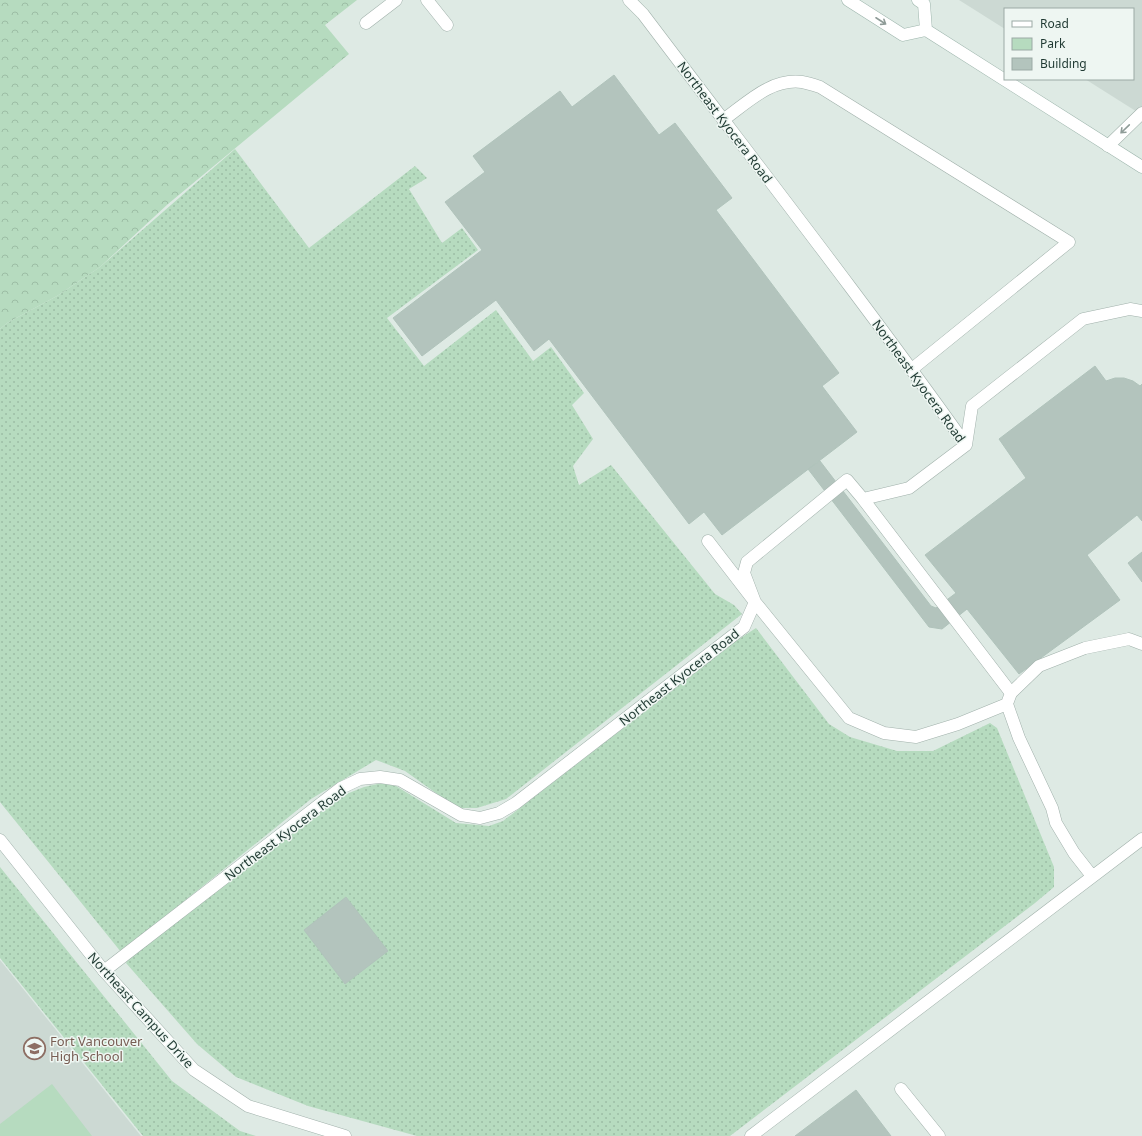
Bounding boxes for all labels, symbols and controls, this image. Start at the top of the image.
legend [1004,8,1134,80]
text: Road [1040,15,1069,32]
one-way arrow [875,17,886,25]
text: Park [1040,35,1066,52]
text: Building [1040,55,1087,72]
street label: Northeast Kyocera Road [673,58,777,186]
one-way arrow [1120,124,1130,134]
street label: Northeast Kyocera Road [868,316,970,446]
street label: Northeast Kyocera Road [615,624,743,730]
street label: Northeast Kyocera Road [221,781,349,885]
street label: Northeast Campus Drive [84,948,198,1072]
place label: Fort Vancouver High School [50,1032,143,1065]
school or university icon: Fort Vancouver High School [22,1035,48,1061]

